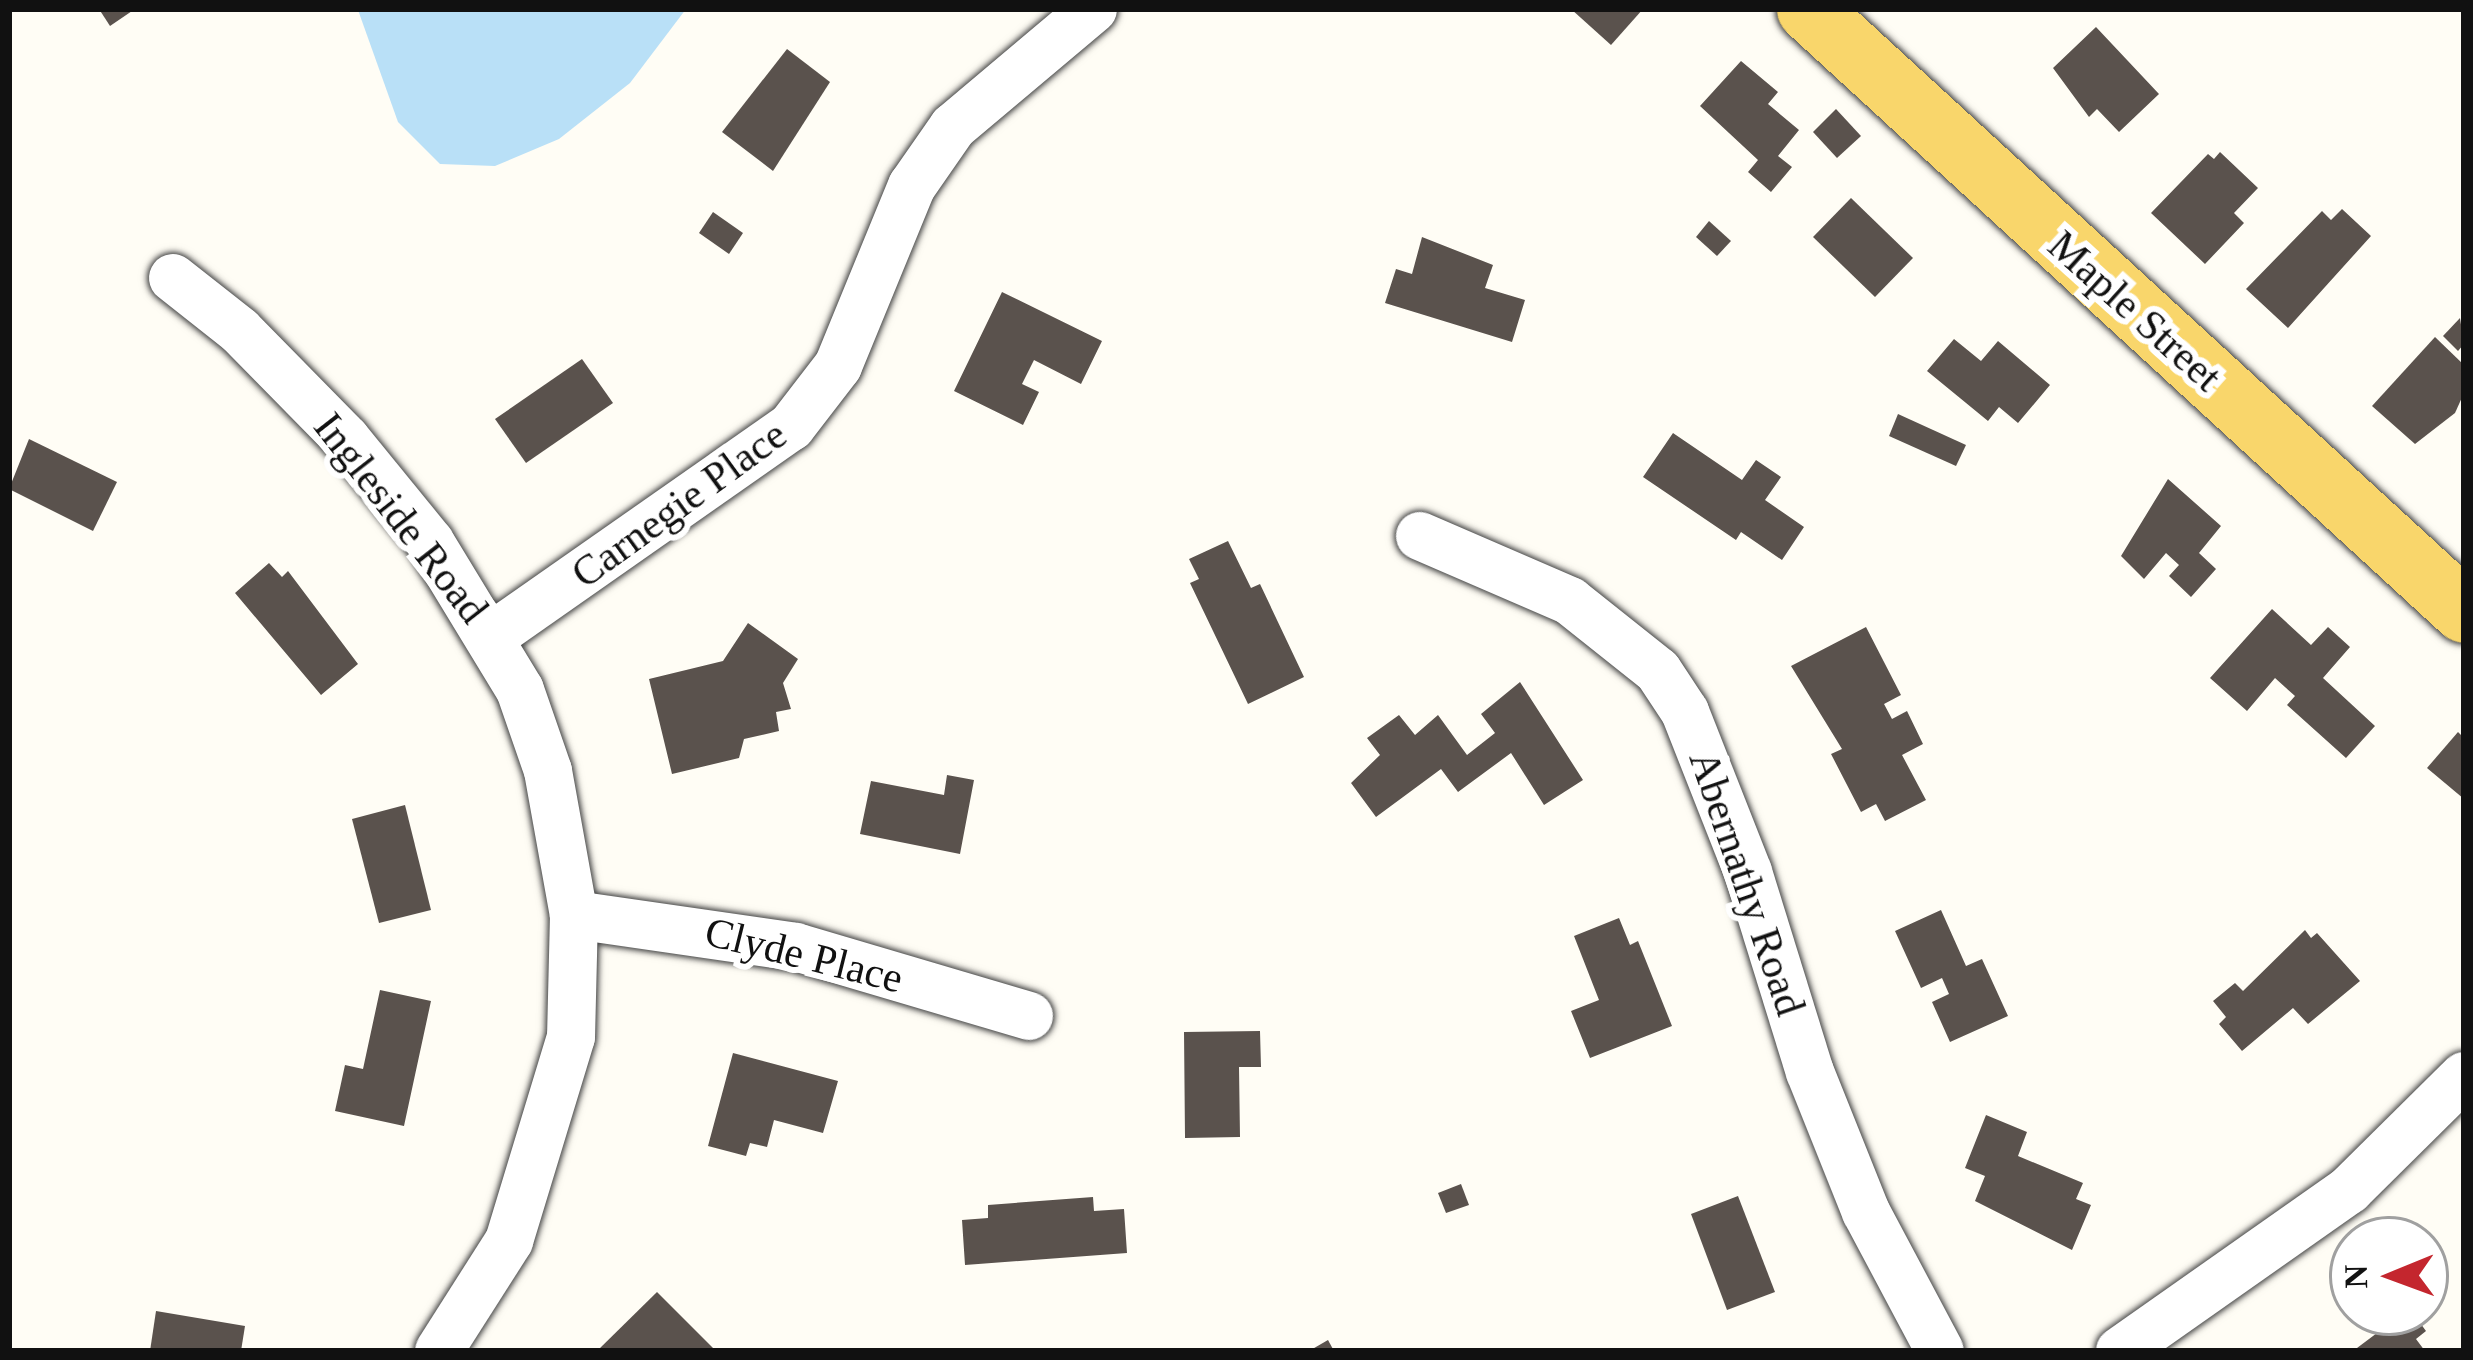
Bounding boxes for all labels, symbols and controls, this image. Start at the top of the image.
street label: Maple Street [2038,220,2232,402]
street label: Ingleside Road [303,403,499,633]
street label: Carnegie Place [562,409,796,599]
street label: Abernathy Road [1678,744,1816,1022]
street label: Clyde Place [700,906,908,1004]
north arrow [2329,1216,2449,1336]
text: N [2338,1264,2374,1289]

